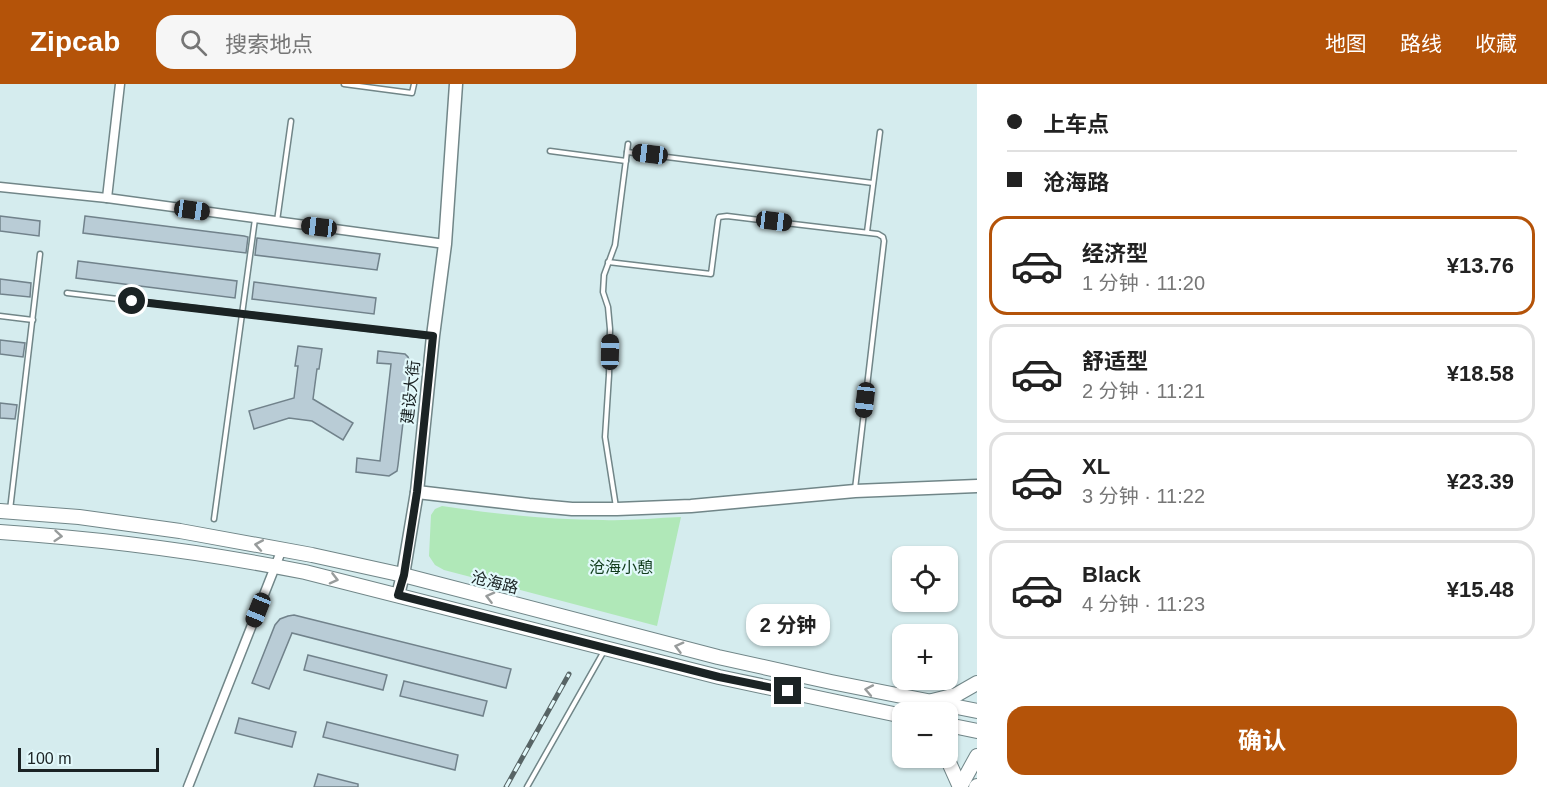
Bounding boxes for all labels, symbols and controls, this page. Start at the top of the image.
search box [156,15,576,69]
text: Zipcab [30,26,120,57]
icon: search [177,26,210,59]
text: 搜索地点 [225,32,313,57]
text: 地图 [1325,32,1367,55]
text: 路线 [1400,32,1442,55]
text: 收藏 [1475,32,1517,55]
text: 上车点 [1043,112,1109,137]
car [631,143,669,165]
text: 沧海路 [1043,170,1109,195]
car [173,199,211,221]
car [755,210,793,232]
car [300,216,338,238]
icon: car [1010,239,1064,293]
text: 经济型 [1082,241,1148,266]
text: ¥13.76 [1447,253,1514,278]
text: 1 分钟 · 11:20 [1082,272,1205,294]
route start [118,287,145,314]
car [601,334,619,370]
icon: car [1010,347,1064,401]
text: 舒适型 [1082,349,1148,374]
street label: 建设大街 [399,359,422,425]
text: ¥18.58 [1447,361,1514,386]
text: 2 分钟 · 11:21 [1082,380,1205,402]
car [854,381,876,419]
text: XL [1082,454,1110,479]
icon: car [1010,455,1064,509]
text: ¥23.39 [1447,469,1514,494]
text: 3 分钟 · 11:22 [1082,485,1205,507]
one-way arrow [54,529,63,542]
one-way arrow [254,539,264,552]
map controls [892,546,958,768]
button: locate [892,546,958,612]
park label: 沧海小憩 [589,559,653,576]
text: Black [1082,562,1141,587]
icon: car [1010,563,1064,617]
street label: 沧海路 [470,568,520,597]
one-way arrow [329,572,339,585]
text: ¥15.48 [1447,577,1514,602]
car [243,590,273,630]
one-way arrow [485,592,495,605]
text: 4 分钟 · 11:23 [1082,593,1205,615]
callout: 2 分钟 [746,604,830,646]
text: 2 分钟 [760,614,816,636]
button: + [892,624,958,690]
one-way arrow [674,642,685,654]
route end [774,677,801,704]
one-way arrow [864,684,874,697]
button: − [892,702,958,768]
button: 确认 [1007,706,1517,775]
scale bar [18,745,159,772]
text: 100 m [27,750,71,767]

